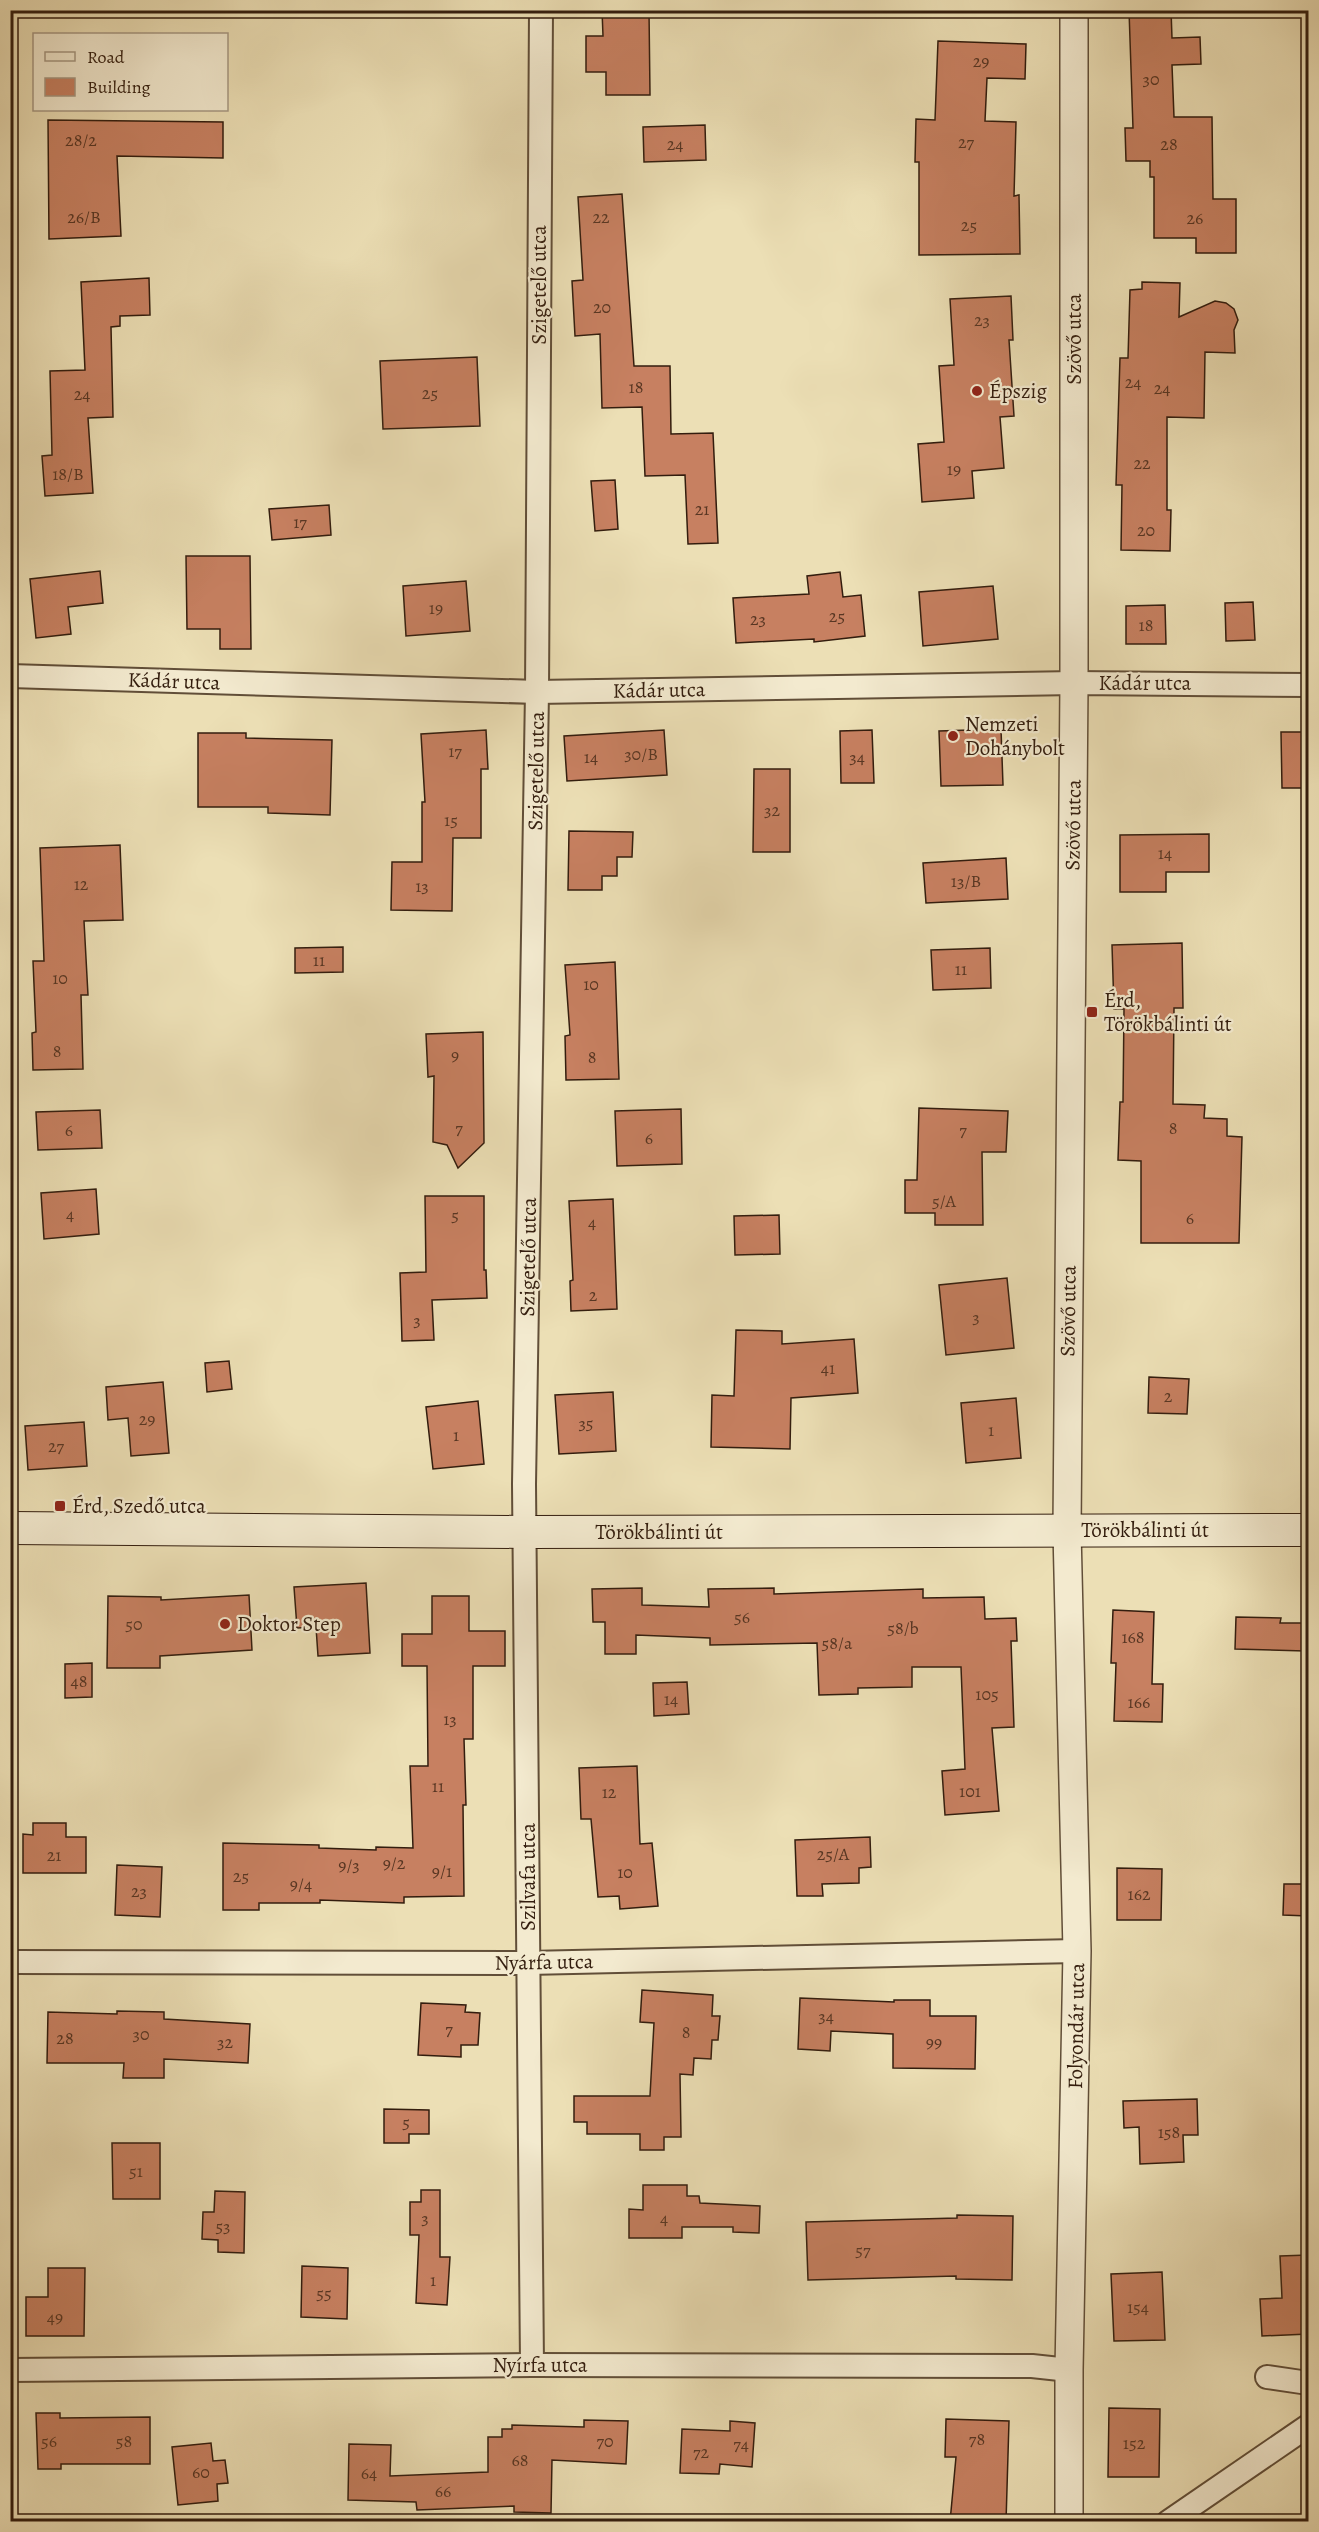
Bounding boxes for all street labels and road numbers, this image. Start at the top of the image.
street label: Szigetelő utca [525,225,553,345]
street label: Szövő utca [1060,293,1088,385]
street label: Kádár utca [127,665,221,697]
street label: Kádár utca [1099,669,1192,697]
street label: Kádár utca [612,675,706,705]
street label: Szigetelő utca [521,711,551,831]
street label: Szövő utca [1058,779,1088,871]
street label: Szigetelő utca [513,1197,543,1317]
street label: Szövő utca [1053,1265,1083,1357]
street label: Törökbálinti út [1081,1516,1209,1544]
street label: Törökbálinti út [595,1518,723,1546]
street label: Szilvafa utca [514,1823,542,1931]
street label: Nyárfa utca [494,1947,594,1977]
street label: Folyondár utca [1061,1962,1091,2089]
street label: Nyírfa utca [492,2351,588,2379]

